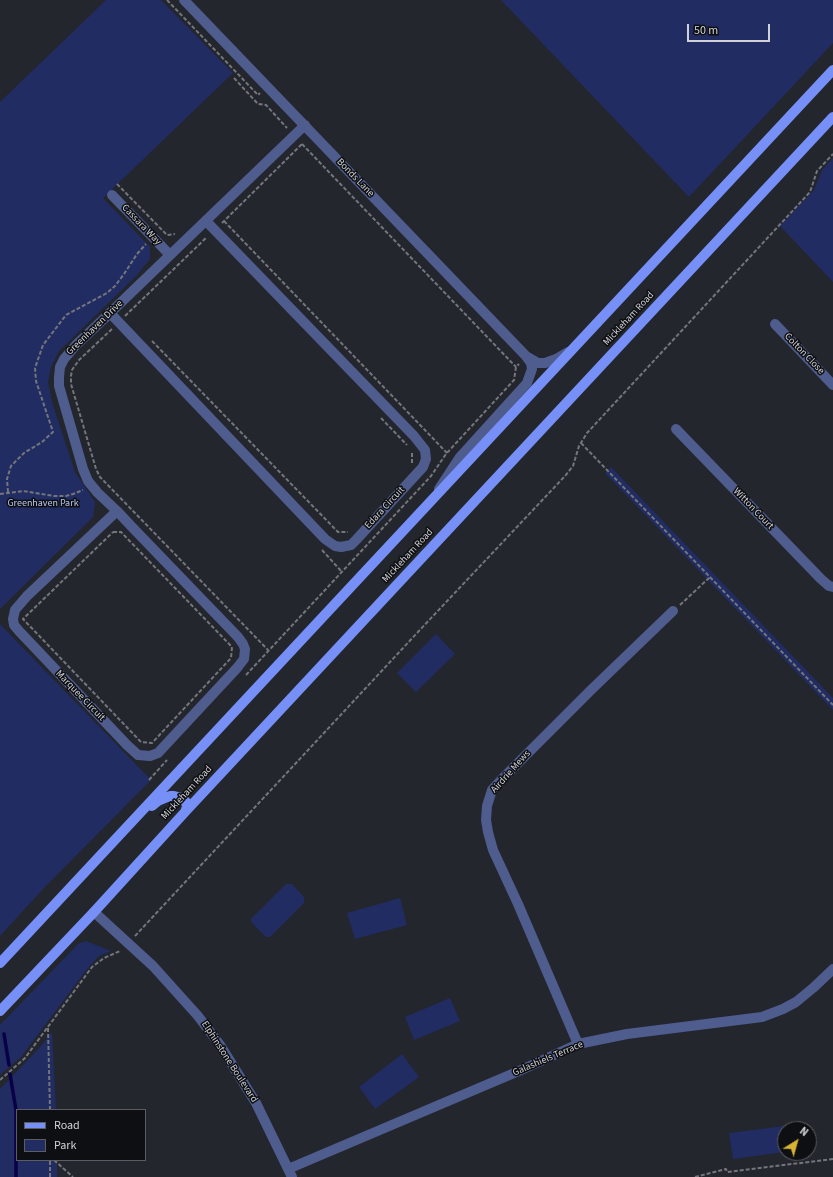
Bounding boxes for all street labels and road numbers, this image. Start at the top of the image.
street label: Bonds Lane [334,156,376,200]
street label: Cassara Way [119,202,163,248]
street label: Mickleham Road [601,290,657,348]
street label: Greenhaven Drive [64,298,126,358]
street label: Colton Close [781,331,827,377]
street label: Edara Circuit [362,484,408,532]
street label: Witton Court [730,486,776,532]
street label: Mickleham Road [380,527,436,585]
street label: Marquee Circuit [53,668,107,724]
street label: Airdrie Mews [489,748,533,796]
street label: Mickleham Road [159,764,215,822]
street label: Elphinstone Boulevard [198,1019,260,1105]
street label: Galashiels Terrace [511,1039,585,1079]

